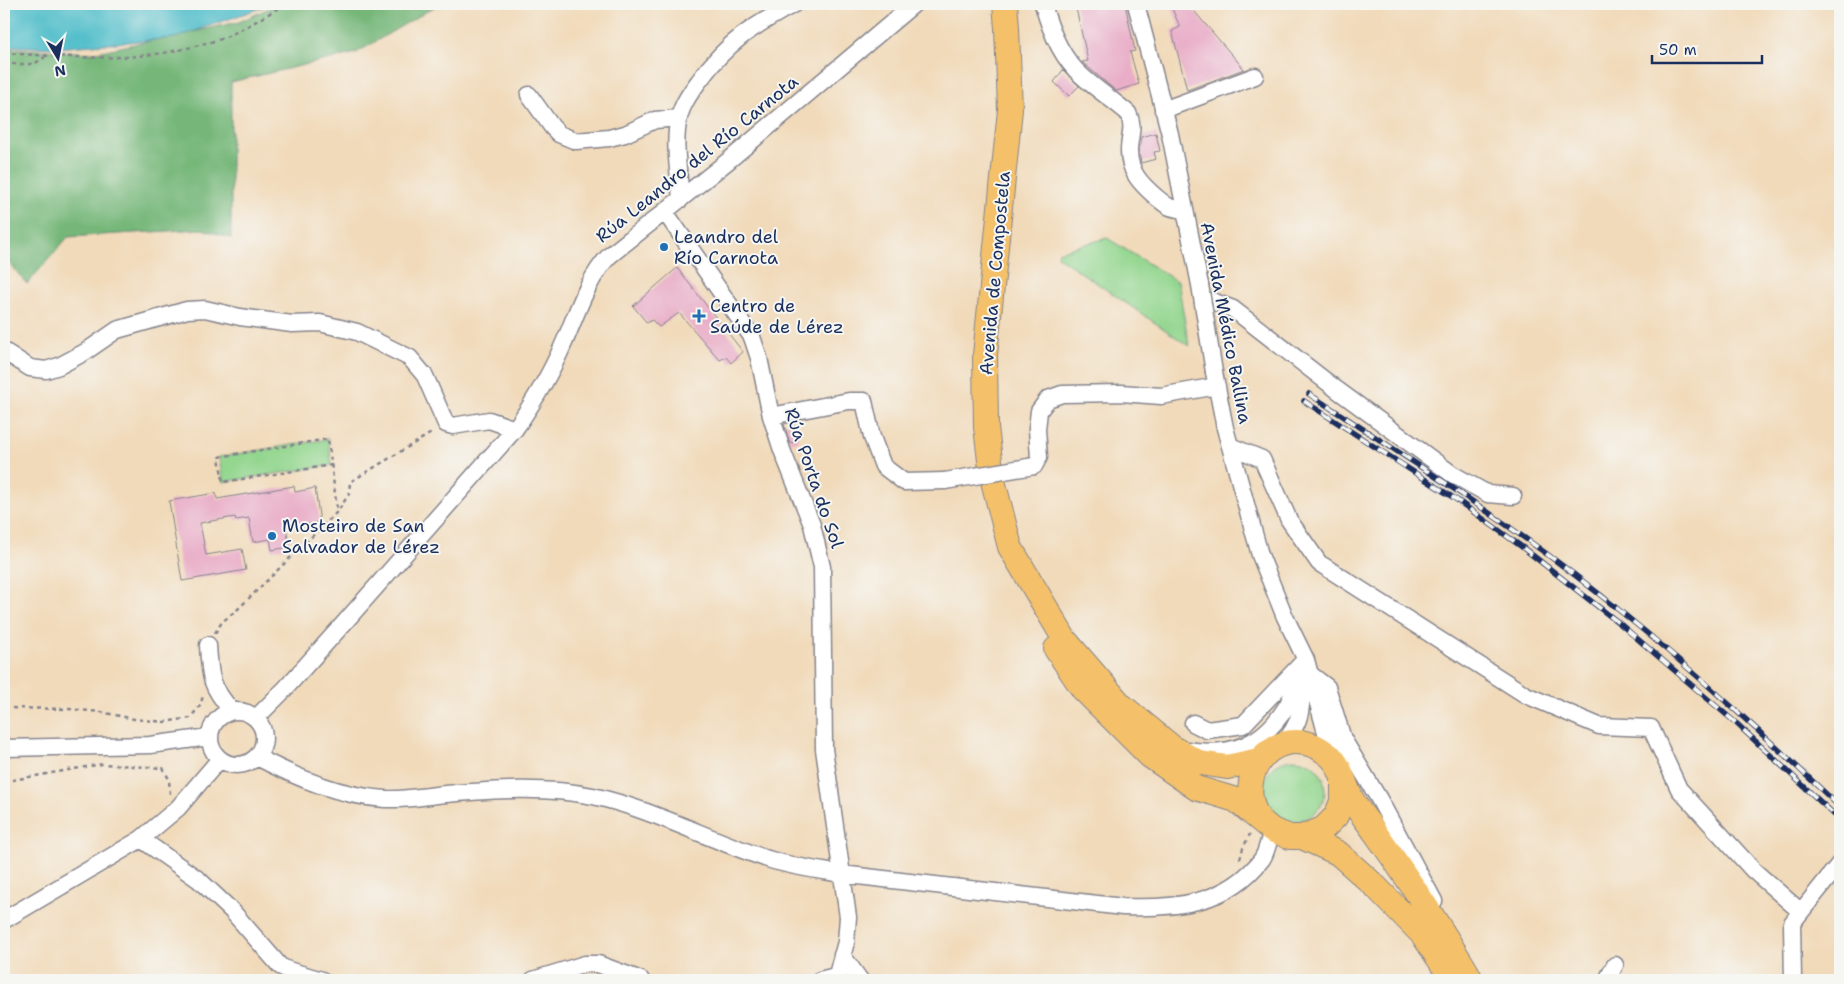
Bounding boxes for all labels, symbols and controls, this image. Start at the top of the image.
north arrow [32,32,82,82]
scale bar [1652,32,1762,64]
text: 50 m [1659,40,1697,60]
text: N [53,61,67,81]
street label: Rúa Leandro del Río Carnota [591,71,803,247]
street label: Avenida de Compostela [974,170,1016,376]
street label: Avenida Médico Ballina [1195,220,1257,426]
place label: Leandro del Río Carnota [674,226,778,268]
marker: Leandro del Río Carnota [658,241,670,253]
place label: Centro de Saúde de Lérez [710,294,844,339]
marker: Centro de Saúde de Lérez [692,309,706,323]
street label: Rúa Porta do Sol [779,405,849,552]
place label: Mosteiro de San Salvador de Lérez [282,514,440,559]
marker: Mosteiro de San Salvador de Lérez [266,530,278,542]

